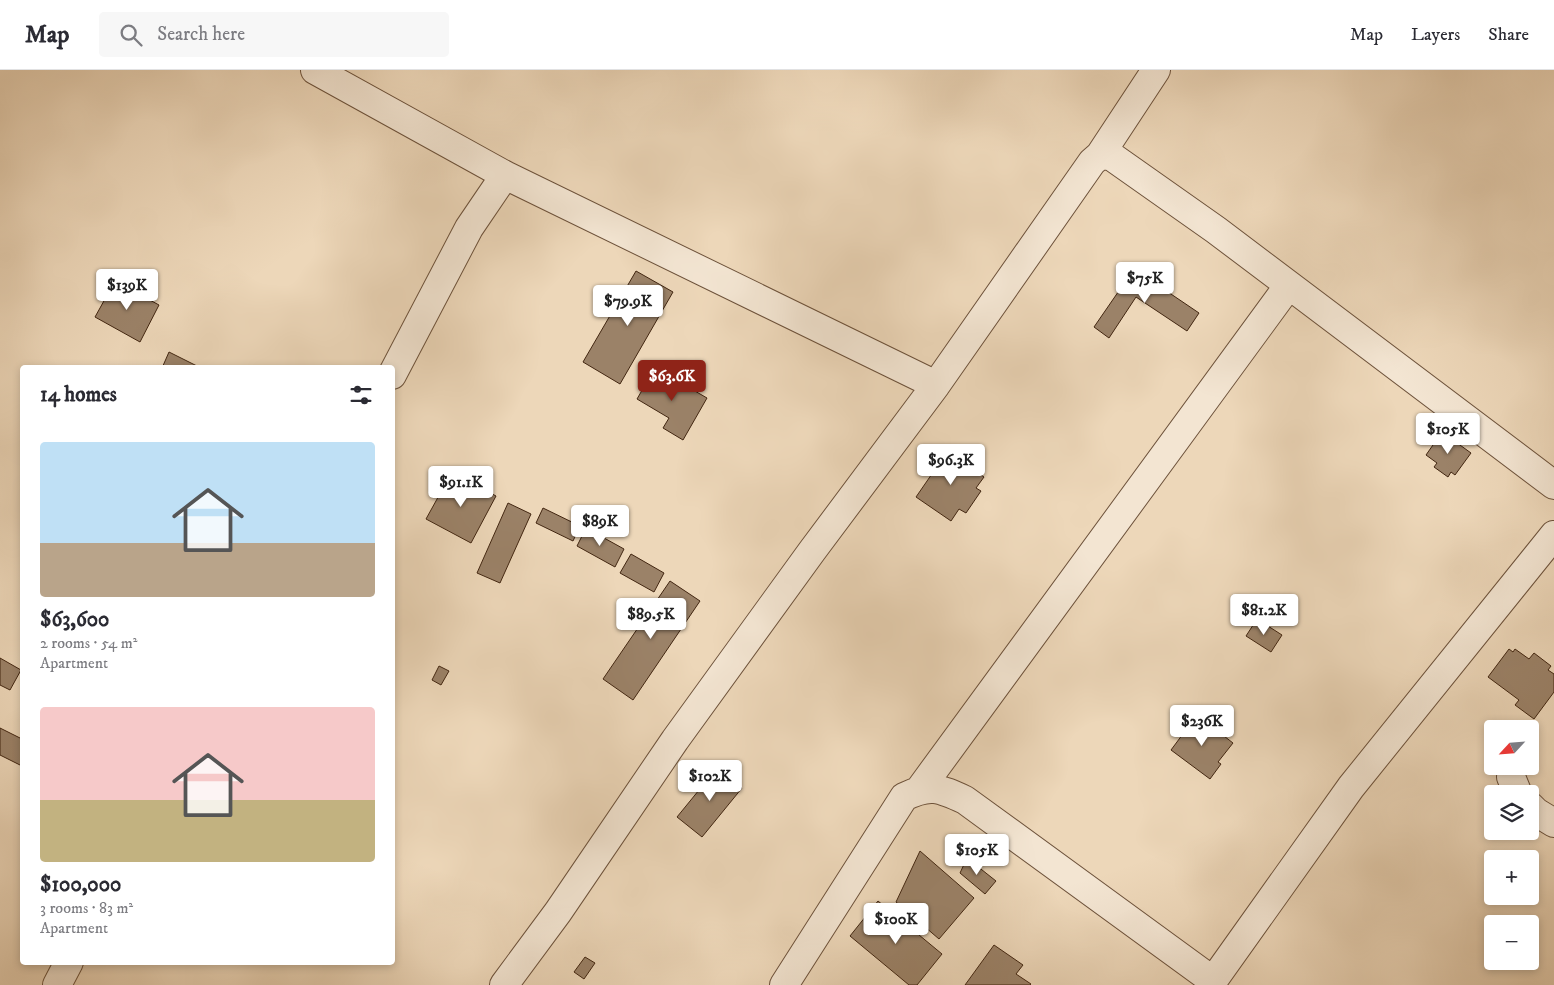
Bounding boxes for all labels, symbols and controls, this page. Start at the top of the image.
search box [99,12,449,57]
text: Map [25,20,69,50]
icon: search [117,21,145,49]
text: Search here [157,23,245,46]
text: Map [1350,24,1383,46]
text: Layers [1411,24,1460,46]
text: Share [1488,24,1529,46]
pin: $75K [1115,262,1175,304]
pin: $139K [92,268,162,311]
text: $75K [1127,268,1163,288]
text: $139K [107,275,147,295]
pin: $79.9K [587,284,669,327]
text: $79.9K [604,291,652,311]
pin: $63.6K [631,360,713,402]
text: $63.6K [649,366,695,386]
icon: filters [347,381,375,409]
text: 14 homes [40,382,117,408]
pin: $105K [1413,412,1483,455]
text: $105K [1427,419,1469,439]
pin: $96.3K [910,444,992,486]
text: $96.3K [928,450,974,470]
pin: $91.1K [420,466,502,508]
text: $91.1K [439,472,483,492]
icon: home [163,475,253,565]
pin: $89K [570,504,630,547]
text: $89K [582,511,618,531]
pin: $81.2K [1223,594,1305,636]
pin: $89.5K [610,598,692,640]
text: $81.2K [1241,600,1287,620]
text: $89.5K [627,604,675,624]
text: $63,600 [40,607,109,633]
text: 2 rooms · 54 m² [40,633,137,653]
text: Apartment [40,653,108,673]
pin: $236K [1167,704,1237,747]
text: $236K [1181,711,1223,731]
north arrow [1484,720,1539,775]
map controls [1484,720,1539,970]
icon: home [163,740,253,830]
pin: $102K [675,760,745,802]
text: $102K [689,766,731,786]
button: layers [1484,785,1539,840]
pin: $105K [942,834,1012,876]
text: $105K [956,840,998,860]
button: + [1484,850,1539,905]
text: $100,000 [40,872,121,898]
text: 3 rooms · 83 m² [40,898,133,918]
pin: $100K [861,902,931,945]
text: $100K [874,909,918,929]
button: − [1484,915,1539,970]
text: Apartment [40,918,108,938]

